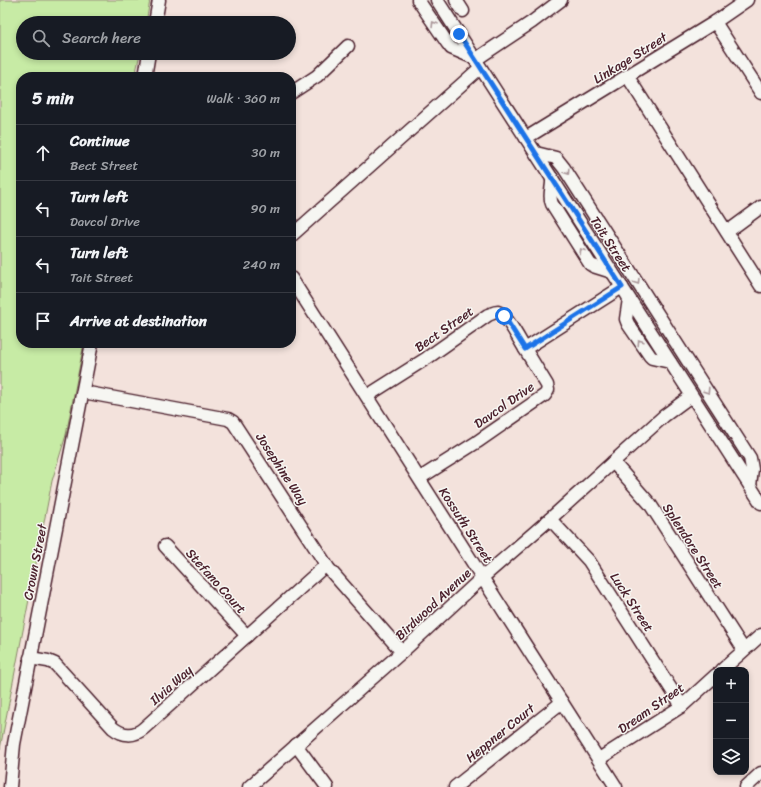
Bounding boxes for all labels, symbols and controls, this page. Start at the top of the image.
search box [16,16,296,60]
one-way arrow [431,21,439,28]
text: Search here [62,25,141,51]
route end [450,25,468,43]
street label: Linkage Street [588,26,672,90]
icon: search [30,27,52,49]
text: 5 min [32,83,74,113]
text: Walk · 360 m [206,87,280,110]
text: Continue [70,128,130,154]
text: 30 m [251,141,280,164]
icon: ahead [32,142,54,164]
text: Bect Street [70,154,138,177]
one-way arrow [562,168,570,175]
text: Turn left [70,184,128,210]
text: 90 m [250,197,280,220]
icon: left [32,198,54,220]
text: Davcol Drive [70,210,140,233]
street label: Tait Street [584,211,638,277]
text: Turn left [70,240,128,266]
one-way arrow [579,248,587,255]
text: 240 m [243,253,280,276]
icon: left [32,254,54,276]
text: Tait Street [70,266,133,289]
one-way arrow [632,278,639,285]
street label: Bect Street [409,300,479,358]
route start [495,307,513,325]
text: Arrive at destination [70,308,207,334]
icon: arrive [32,310,54,332]
one-way arrow [638,339,645,346]
street label: Davcol Drive [469,375,539,434]
one-way arrow [702,387,709,394]
street label: Josephine Way [249,427,314,510]
street label: Kossuth Street [433,482,500,568]
street label: Splendore Street [656,498,730,594]
street label: Crown Street [16,521,54,602]
street label: Stefano Court [180,543,252,619]
street label: Birdwood Avenue [389,562,477,646]
street label: Luck Street [604,567,660,637]
street label: Ilvia Way [143,659,198,711]
map controls [713,667,749,775]
button: + [713,667,749,703]
street label: Dream Street [613,676,689,740]
street label: Heppner Court [460,697,541,768]
button: − [713,703,749,739]
button: layers [713,739,749,775]

